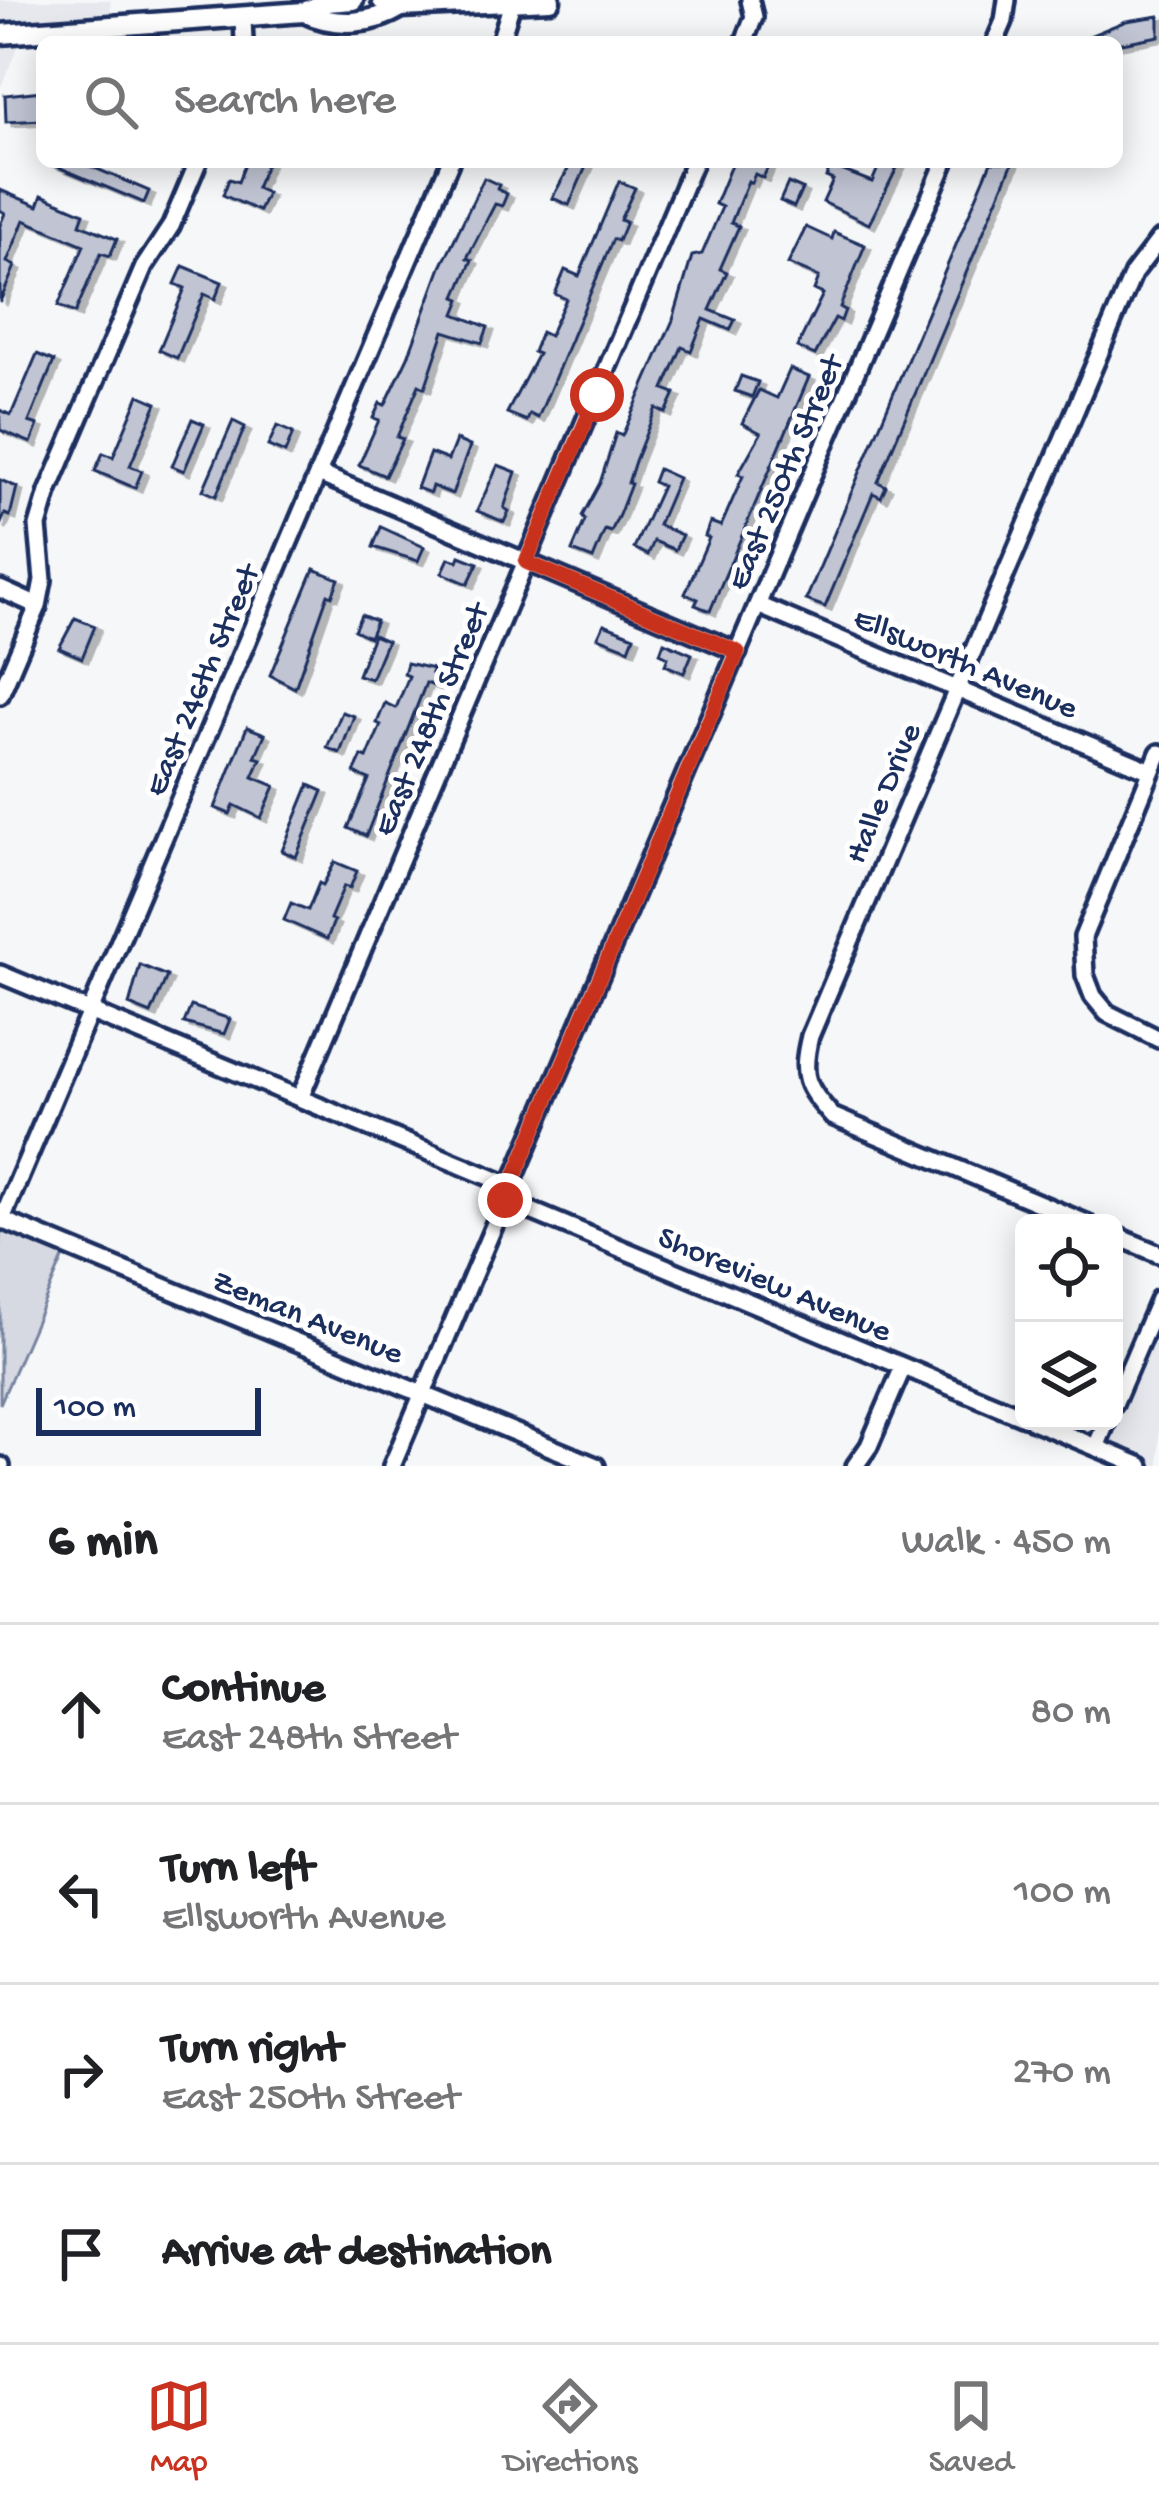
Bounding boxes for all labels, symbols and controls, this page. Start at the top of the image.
search box [36,36,1123,168]
icon: search [78,69,144,135]
text: Search here [174,76,396,129]
street label: East 250th Street [721,348,855,597]
route start [570,368,624,422]
street label: East 246th Street [139,558,271,803]
street label: East 248th Street [367,596,501,842]
street label: Ellsworth Avenue [847,601,1083,730]
street label: Halle Drive [839,718,932,870]
route end [478,1173,532,1227]
map controls [1015,1214,1123,1430]
button: locate [1015,1214,1123,1322]
street label: Shoreview Avenue [651,1220,897,1353]
street label: Zeman Avenue [206,1264,409,1376]
button: layers [1015,1322,1123,1430]
scale bar [36,1382,261,1435]
text: 100 m [54,1390,136,1428]
text: 6 min [48,1514,157,1574]
text: Walk · 450 m [901,1521,1111,1567]
text: Continue [162,1664,325,1717]
icon: ahead [48,1681,114,1747]
text: 80 m [1031,1691,1111,1737]
text: East 248th Street [162,1717,457,1763]
text: Turn left [162,1844,314,1897]
icon: left [48,1861,114,1927]
text: 100 m [1014,1871,1111,1917]
text: Ellsworth Avenue [162,1897,446,1943]
text: Turn right [162,2024,342,2077]
icon: right [48,2041,114,2107]
text: 270 m [1013,2051,1111,2097]
text: East 250th Street [162,2077,459,2123]
icon: arrive [48,2221,114,2287]
text: Arrive at destination [162,2227,551,2280]
tab: Map [146,2373,212,2483]
tab: Directions [503,2373,637,2483]
tab: Saved [929,2373,1013,2483]

